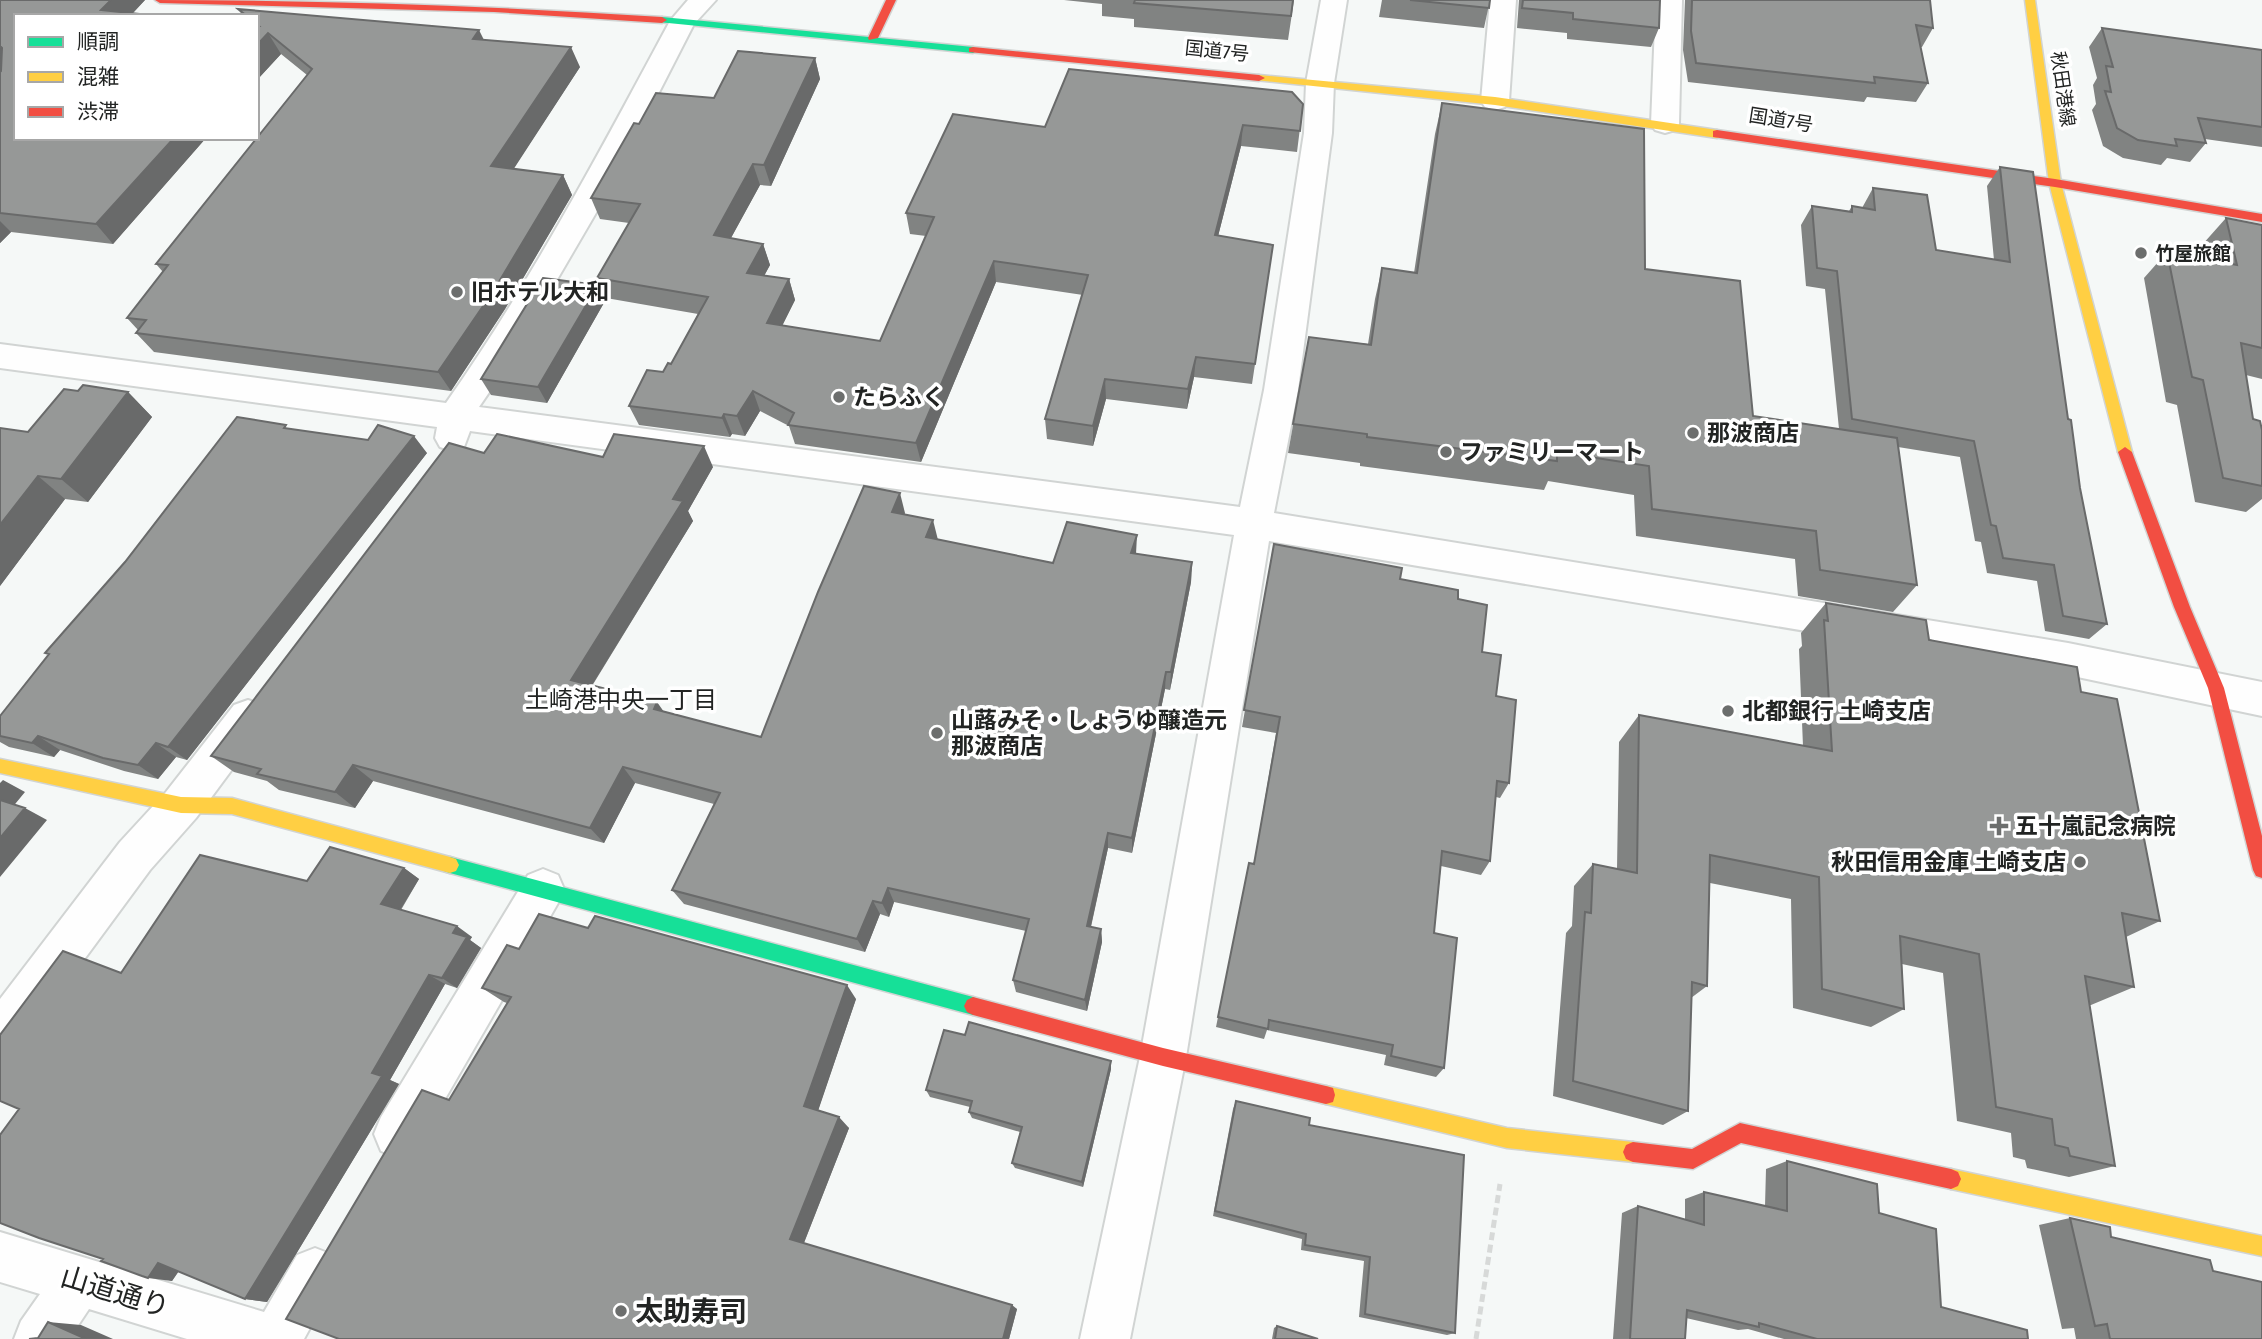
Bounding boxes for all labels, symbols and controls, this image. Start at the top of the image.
legend [14,14,259,140]
text: 順調 [77,29,119,55]
street label: 国道7号 [1184,36,1250,66]
street label: 秋田港線 [2046,50,2080,128]
text: 混雑 [77,64,119,90]
text: 渋滞 [77,99,119,125]
street label: 国道7号 [1747,104,1815,136]
place label: 竹屋旅館 [2155,242,2231,265]
marker: 竹屋旅館 [2133,245,2149,261]
place label: 旧ホテル大和 [471,278,609,306]
marker: 旧ホテル大和 [449,284,465,300]
place label: たらふく [853,383,945,411]
marker: たらふく [831,389,847,405]
place label: 那波商店 [1707,419,1799,447]
marker: 那波商店 [1685,425,1701,441]
place label: ファミリーマート [1460,438,1644,466]
marker: ファミリーマート [1438,444,1454,460]
district label: 土崎港中央一丁目 [525,686,717,714]
place label: 北都銀行 土崎支店 [1742,697,1931,725]
marker: 北都銀行 土崎支店 [1720,703,1736,719]
place label: 山蕗みそ・しょうゆ醸造元 那波商店 [951,706,1227,760]
marker: 山蕗みそ・しょうゆ醸造元 那波商店 [929,725,945,741]
place label: 五十嵐記念病院 [2015,812,2176,840]
marker: 五十嵐記念病院 [1989,816,2009,836]
place label: 秋田信用金庫 土崎支店 [1831,848,2066,876]
marker: 秋田信用金庫 土崎支店 [2072,854,2088,870]
street label: 山道通り [57,1260,173,1324]
place label: 太助寿司 [635,1295,747,1328]
marker: 太助寿司 [613,1303,629,1319]

